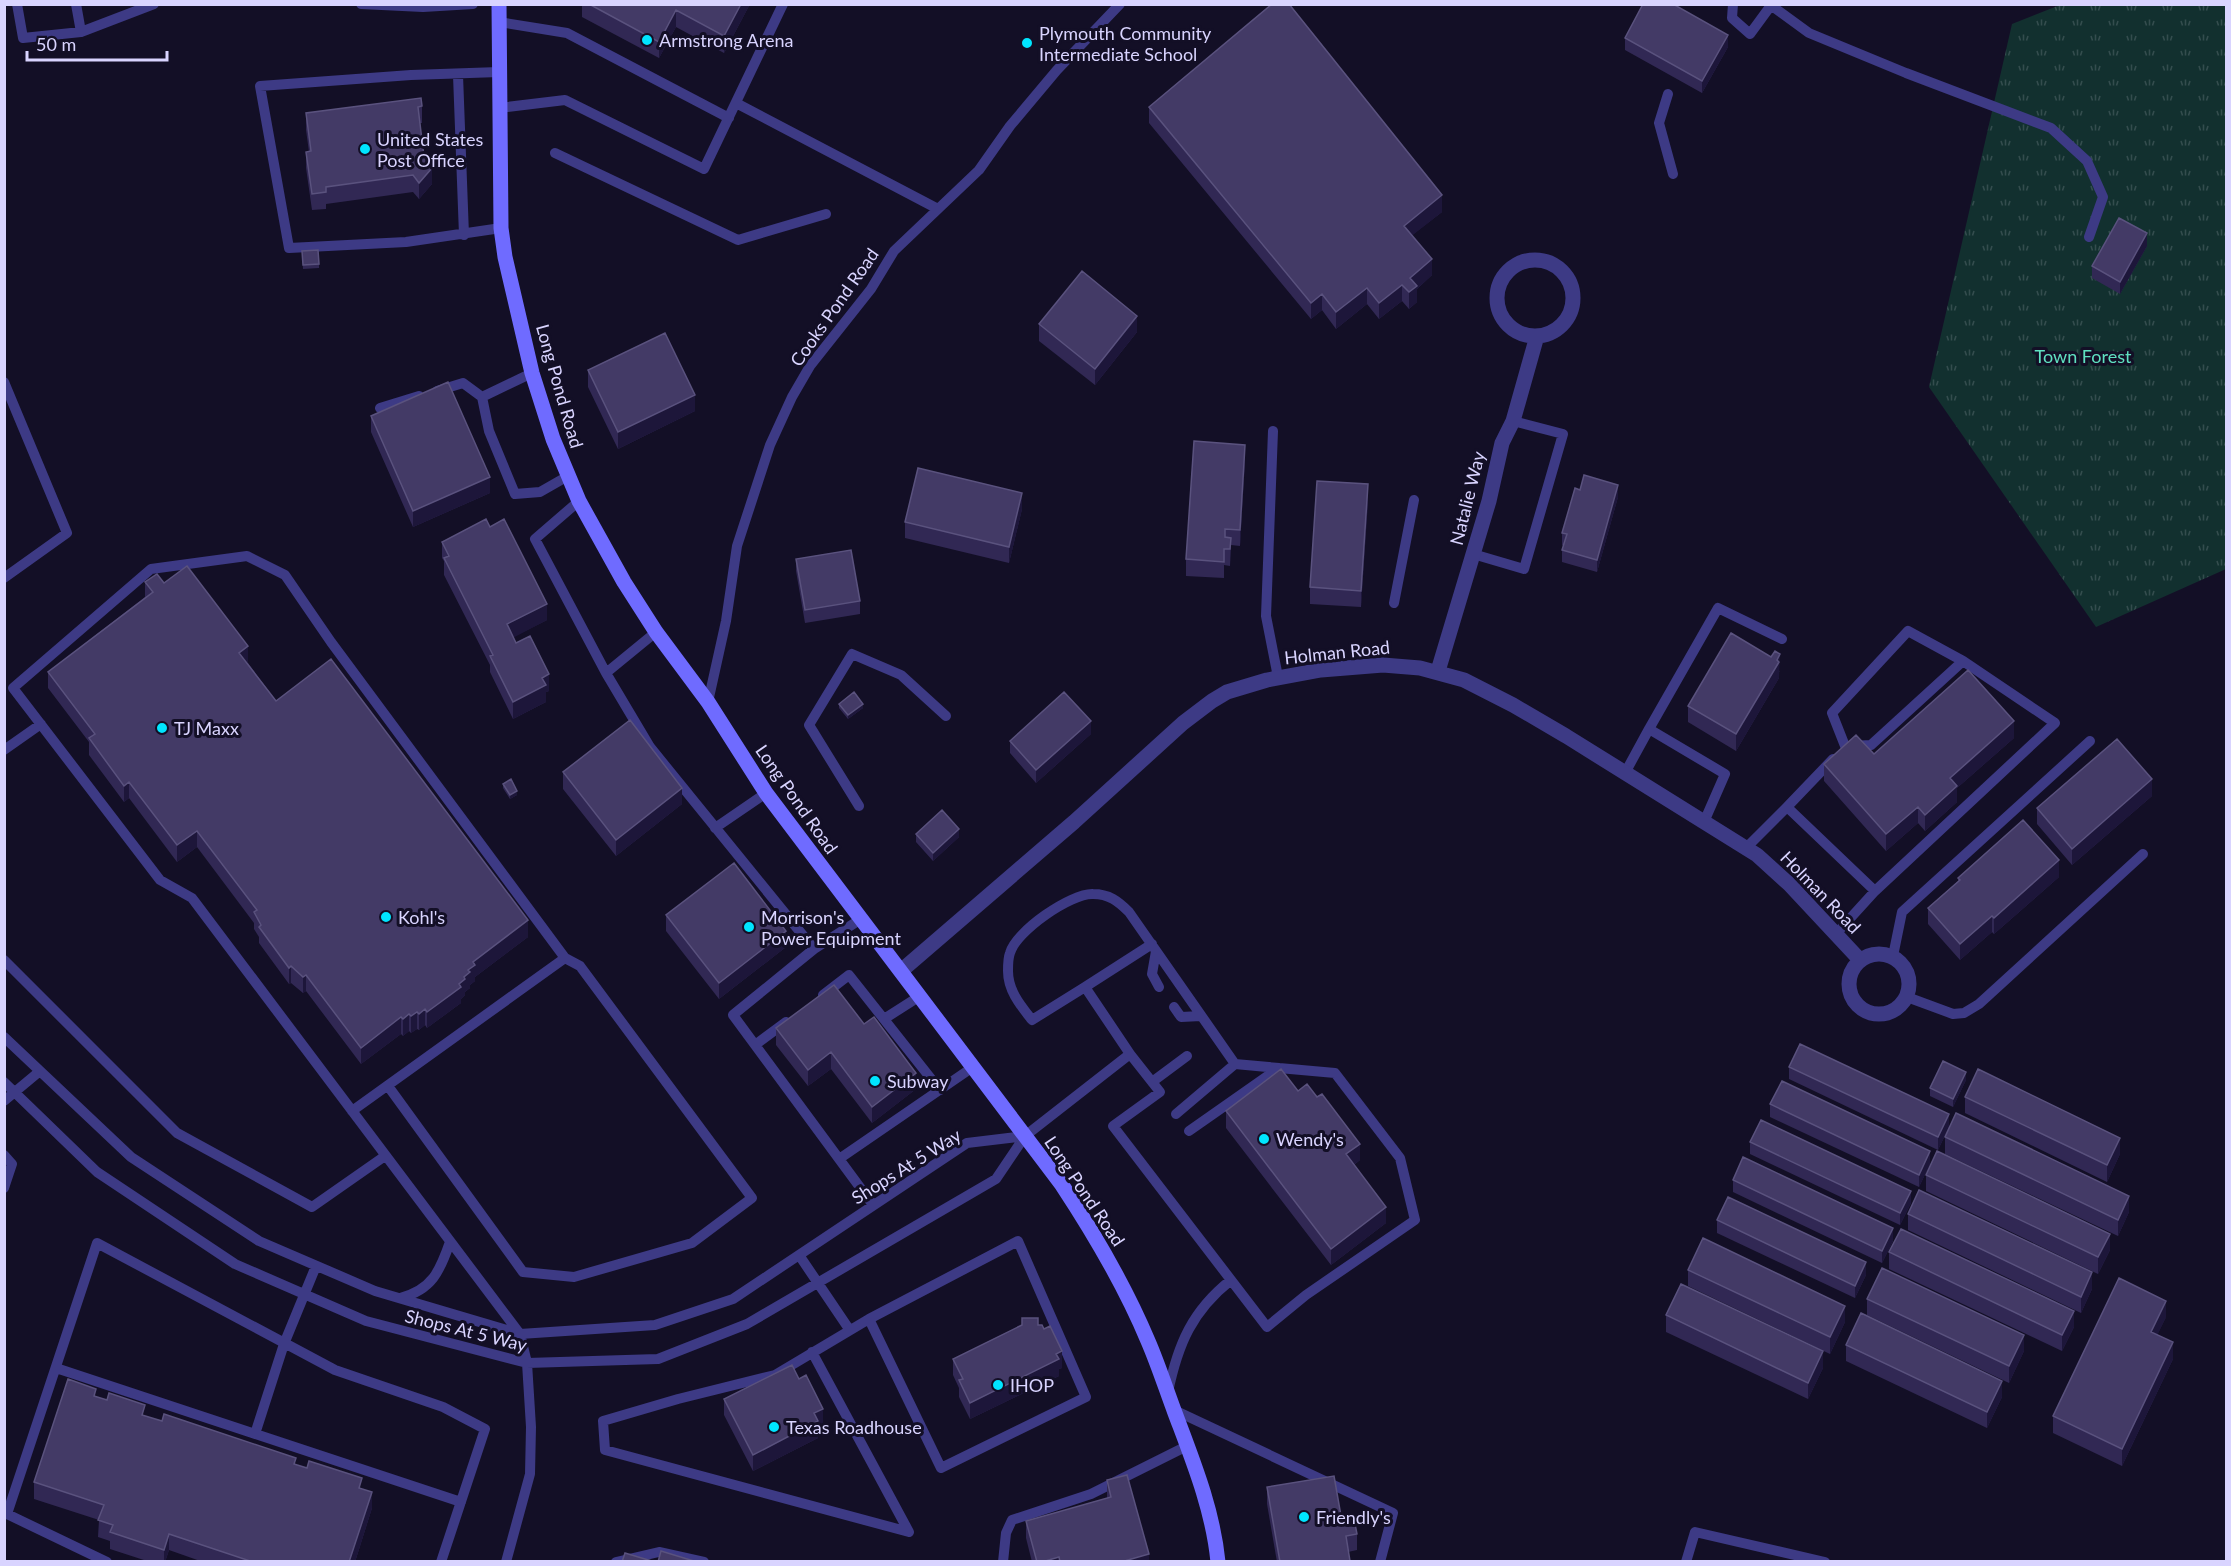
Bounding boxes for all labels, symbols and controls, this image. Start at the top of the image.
place label: Plymouth Community Intermediate School [1039,22,1212,65]
scale bar [27,24,166,62]
place label: Armstrong Arena [659,29,793,51]
text: 50 m [36,33,76,55]
marker: Armstrong Arena [640,33,654,47]
marker: Plymouth Community Intermediate School [1020,36,1034,50]
place label: United States Post Office [377,128,483,171]
marker: United States Post Office [358,142,372,156]
street label: Cooks Pond Road [785,244,883,370]
street label: Long Pond Road [532,321,588,451]
park label: Town Forest [2035,345,2132,367]
street label: Natalie Way [1445,448,1489,547]
street label: Holman Road [1283,636,1391,668]
place label: TJ Maxx [174,717,239,739]
marker: TJ Maxx [155,721,169,735]
street label: Long Pond Road [751,740,843,858]
street label: Holman Road [1776,846,1866,938]
place label: Kohl's [398,906,445,928]
place label: Morrison's Power Equipment [761,906,901,949]
marker: Kohl's [379,910,393,924]
marker: Morrison's Power Equipment [742,920,756,934]
place label: Subway [887,1070,949,1092]
marker: Subway [868,1074,882,1088]
street label: Shops At 5 Way [847,1123,965,1208]
place label: Wendy's [1276,1128,1344,1150]
street label: Long Pond Road [1040,1132,1130,1250]
marker: Wendy's [1257,1132,1271,1146]
street label: Shops At 5 Way [403,1304,530,1356]
place label: IHOP [1010,1374,1054,1396]
marker: IHOP [991,1378,1005,1392]
place label: Texas Roadhouse [786,1416,922,1438]
marker: Texas Roadhouse [767,1420,781,1434]
place label: Friendly's [1316,1506,1391,1528]
marker: Friendly's [1297,1510,1311,1524]

